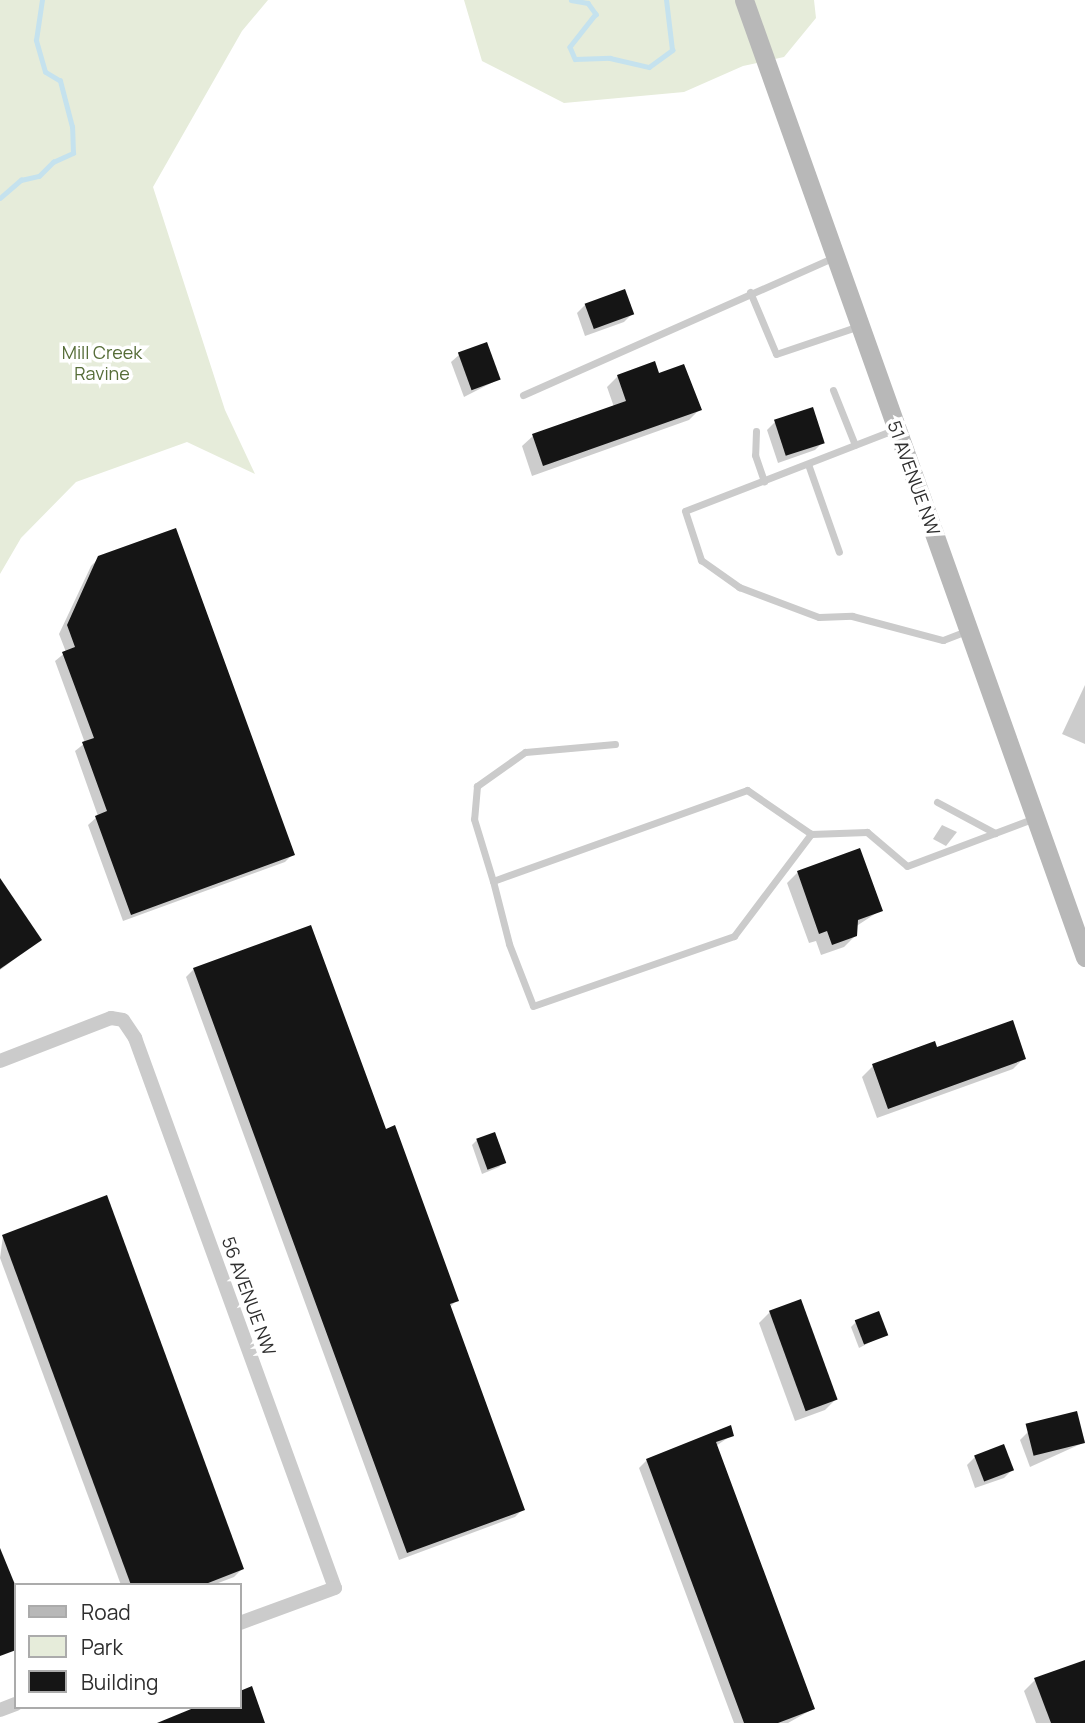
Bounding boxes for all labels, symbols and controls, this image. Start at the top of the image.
park label: Mill Creek Ravine [62,342,142,384]
street label: 51 AVENUE NW [883,418,945,538]
street label: 56 AVENUE NW [218,1234,280,1358]
legend [14,1583,242,1709]
text: Road [81,1598,131,1626]
text: Park [81,1633,123,1661]
text: Building [81,1668,158,1696]

